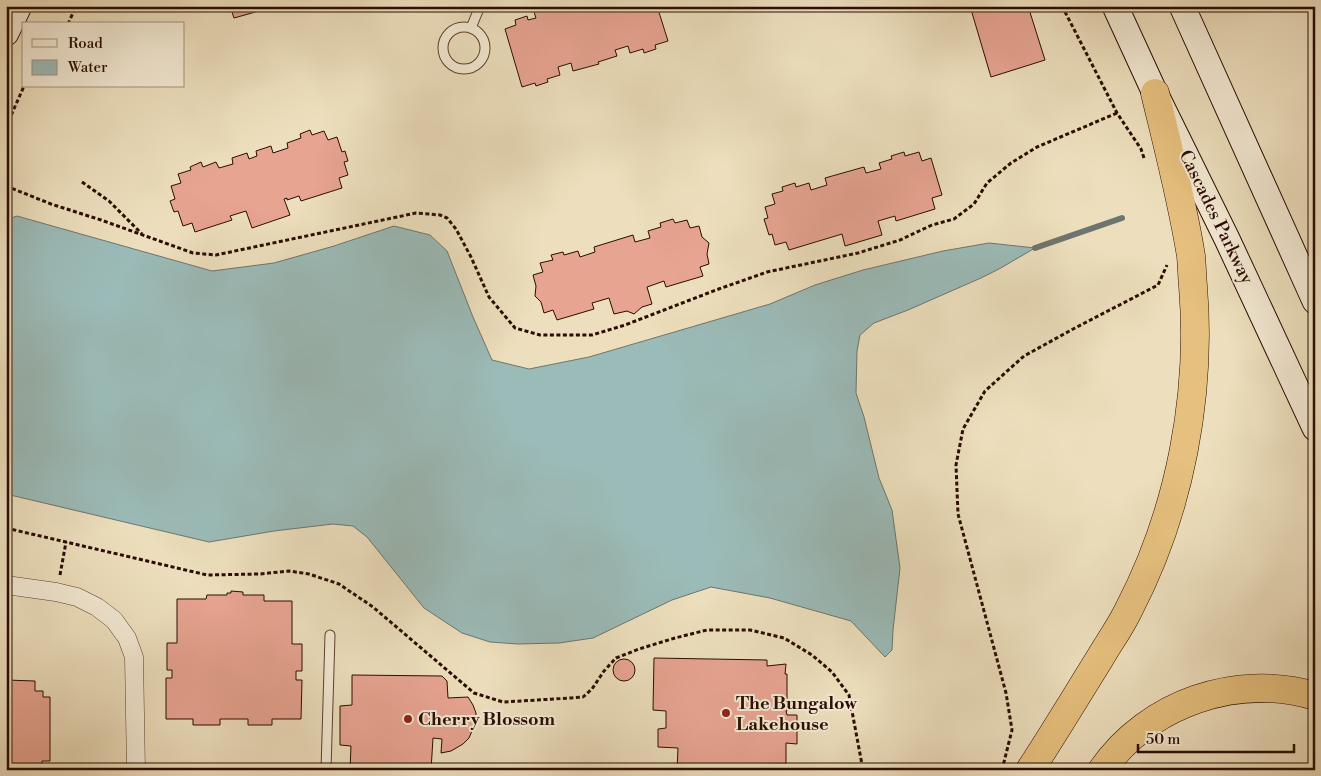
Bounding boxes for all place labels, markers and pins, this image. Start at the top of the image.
place label: The Bungalow Lakehouse [736,692,857,736]
marker: The Bungalow Lakehouse [720,707,732,719]
place label: Cherry Blossom [418,708,556,731]
marker: Cherry Blossom [402,713,414,725]

